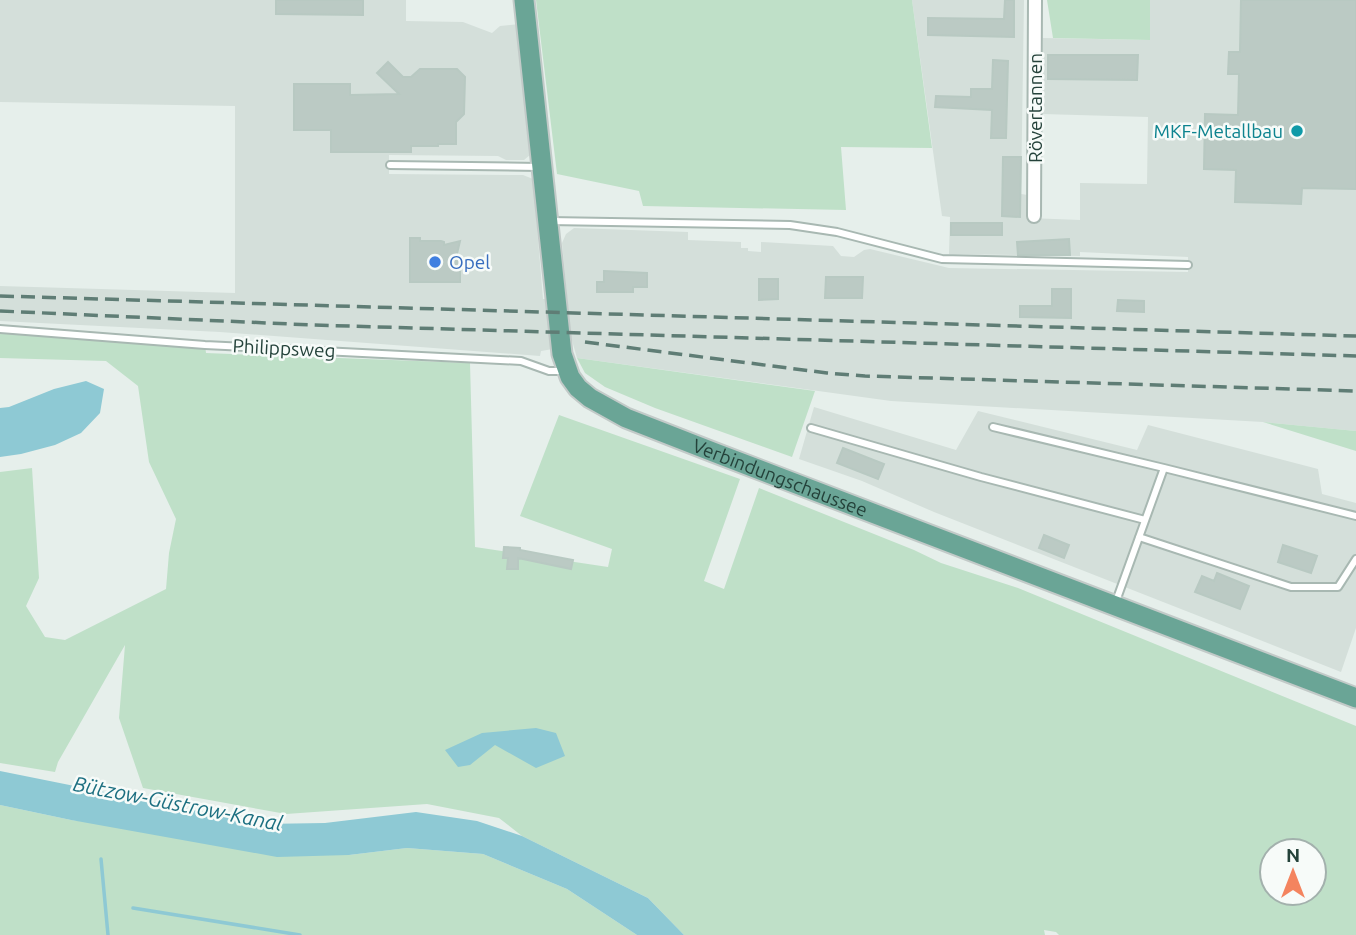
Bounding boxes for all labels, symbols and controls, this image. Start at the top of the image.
street label: Rövertannen [1024,53,1046,163]
place label: MKF-Metallbau [1154,120,1283,142]
marker: MKF-Metallbau [1289,123,1305,139]
place label: Opel [449,251,490,273]
marker: Opel [427,254,443,270]
street label: Philippsweg [232,334,336,362]
street label: Verbindungschaussee [689,434,871,521]
water label: Bützow-Güstrow-Kanal [71,771,285,835]
north arrow [1258,837,1328,907]
text: N [1286,844,1300,866]

